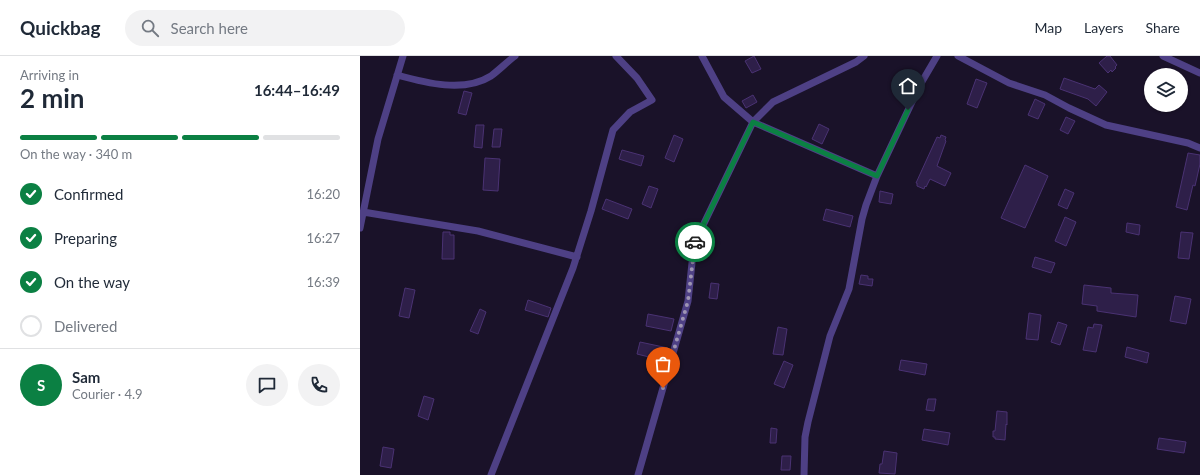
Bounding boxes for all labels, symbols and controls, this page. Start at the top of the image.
search box [125,10,405,46]
text: Quickbag [20,16,101,39]
icon: search [139,17,161,39]
text: Search here [171,19,248,37]
text: Map [1034,19,1062,36]
text: Layers [1084,19,1124,36]
text: Share [1146,19,1180,36]
text: Arriving in [20,67,79,83]
map controls [1144,68,1188,112]
button: layers [1144,68,1188,112]
pin [891,69,925,110]
icon: home [897,75,919,97]
text: 16:44–16:49 [254,81,340,99]
text: 2 min [20,82,84,114]
text: On the way · 340 m [20,146,132,162]
icon: check [20,183,42,205]
text: Confirmed [54,185,123,203]
text: 16:20 [307,186,340,202]
courier [675,222,715,262]
icon: check [20,227,42,249]
text: Preparing [54,229,117,247]
text: 16:27 [307,230,340,246]
icon: car [684,231,706,253]
icon: check [20,271,42,293]
text: On the way [54,273,130,291]
text: 16:39 [307,274,340,290]
text: Delivered [54,317,117,335]
pin [646,347,680,388]
icon: bag [652,353,674,375]
button: chat [246,364,288,406]
button: phone [298,364,340,406]
text: Sam [72,368,100,386]
text: S [37,376,45,394]
text: Courier · 4.9 [72,386,143,402]

